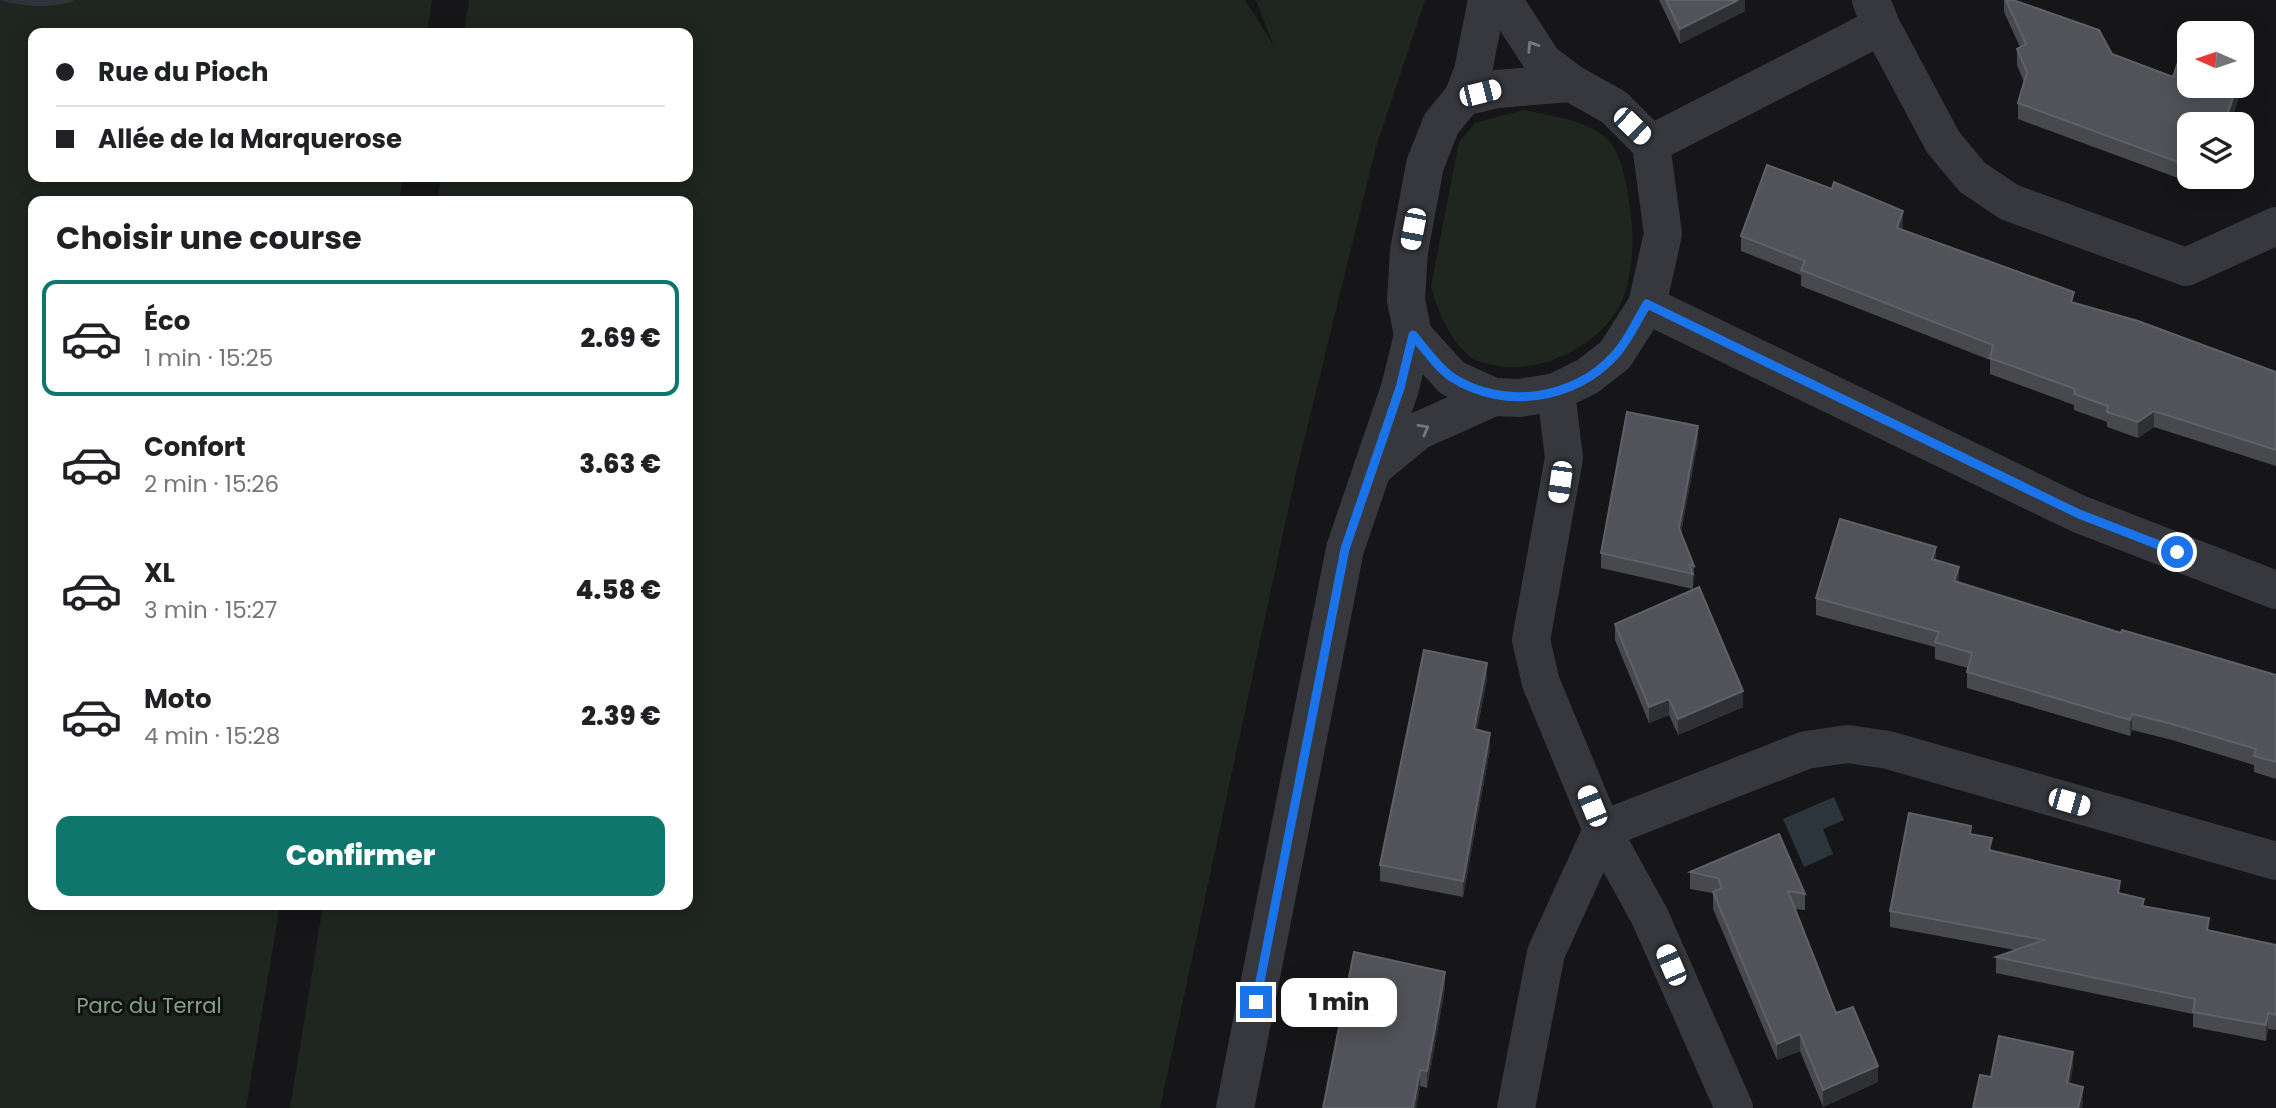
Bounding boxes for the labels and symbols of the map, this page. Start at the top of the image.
north arrow [2177,21,2254,98]
one-way arrow [1528,41,1541,54]
car [1458,78,1503,108]
car [1610,104,1655,148]
car [1399,206,1428,252]
one-way arrow [1417,423,1429,437]
car [1547,460,1574,504]
route start [2161,536,2193,568]
car [1575,783,1610,829]
car [2046,786,2093,818]
car [1654,942,1689,988]
callout: 1 min [1280,978,1396,1026]
route end [1240,986,1272,1018]
park label: Parc du Terral [76,991,222,1020]

